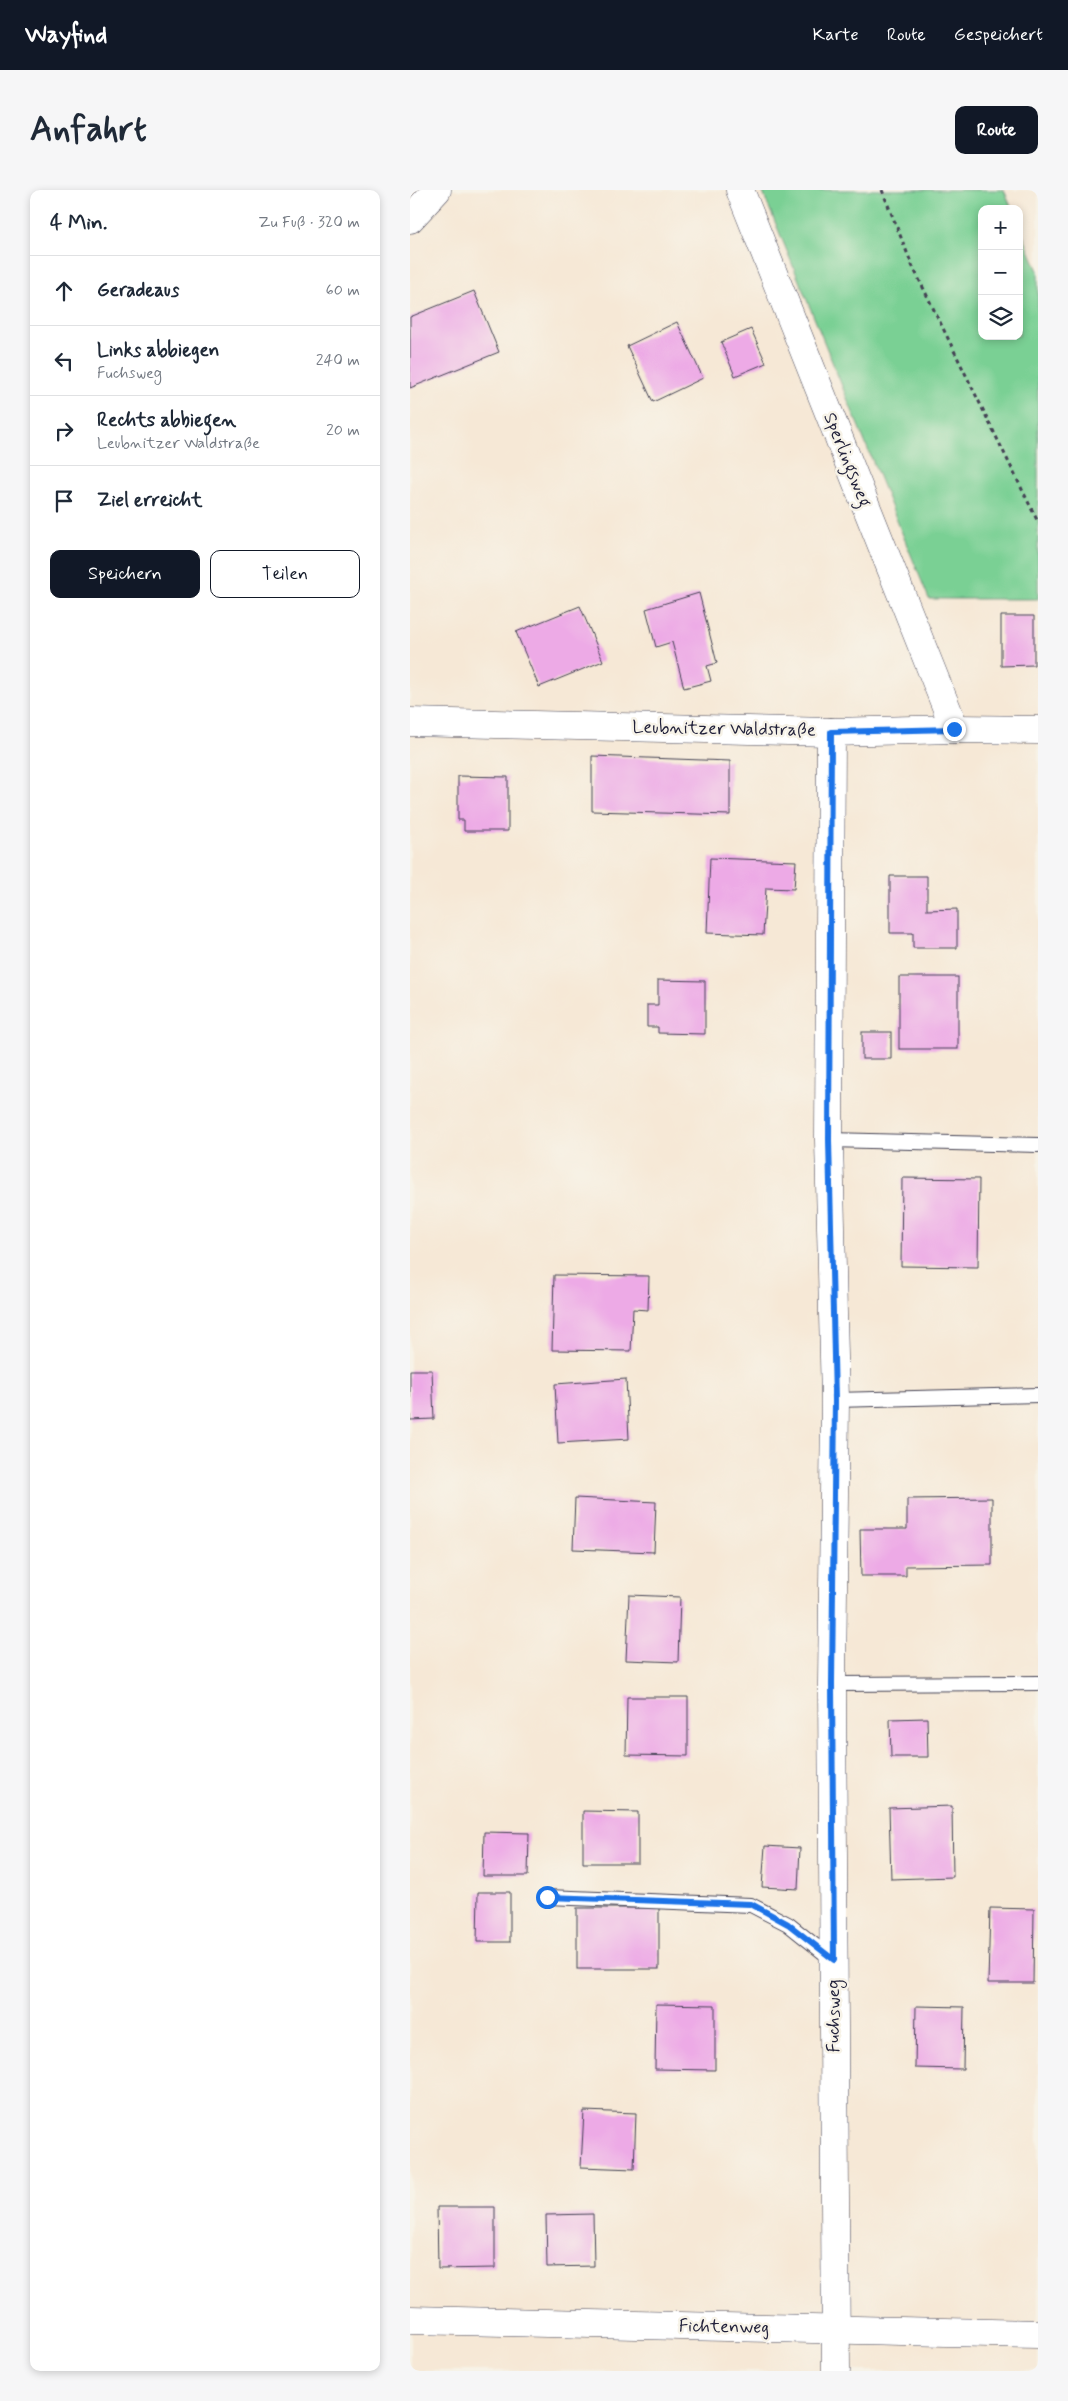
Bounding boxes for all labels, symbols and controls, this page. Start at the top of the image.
text: Wayfind [25,20,107,51]
text: Karte [813,23,859,47]
text: Route [887,23,926,47]
text: Gespeichert [954,23,1043,47]
button: Route [955,106,1038,154]
text: Anfahrt [30,107,147,153]
map controls [978,205,1023,340]
button: + [978,205,1023,250]
text: 4 Min. [50,209,107,237]
text: Zu Fuß · 320 m [258,212,360,233]
button: − [978,250,1023,295]
icon: ahead [50,277,78,305]
text: Geradeaus [97,278,179,303]
text: 60 m [326,280,360,301]
button: layers [978,295,1023,340]
text: Links abbiegen [97,338,219,363]
icon: left [50,347,78,375]
text: 240 m [316,350,360,371]
text: Fuchsweg [97,363,162,384]
text: Rechts abbiegen [97,408,236,433]
street label: Sperlingsweg [815,409,877,512]
icon: right [50,417,78,445]
text: 20 m [326,420,360,441]
text: Leubnitzer Waldstraße [97,433,260,454]
icon: arrive [50,487,78,515]
text: Ziel erreicht [97,488,202,513]
button: Speichern [50,550,200,598]
button: Teilen [210,550,360,598]
street label: Leubnitzer Waldstraße [632,715,816,743]
route end [943,718,966,741]
route start [536,1886,559,1909]
street label: Fuchsweg [822,1979,847,2053]
street label: Fichtenweg [679,2314,769,2340]

